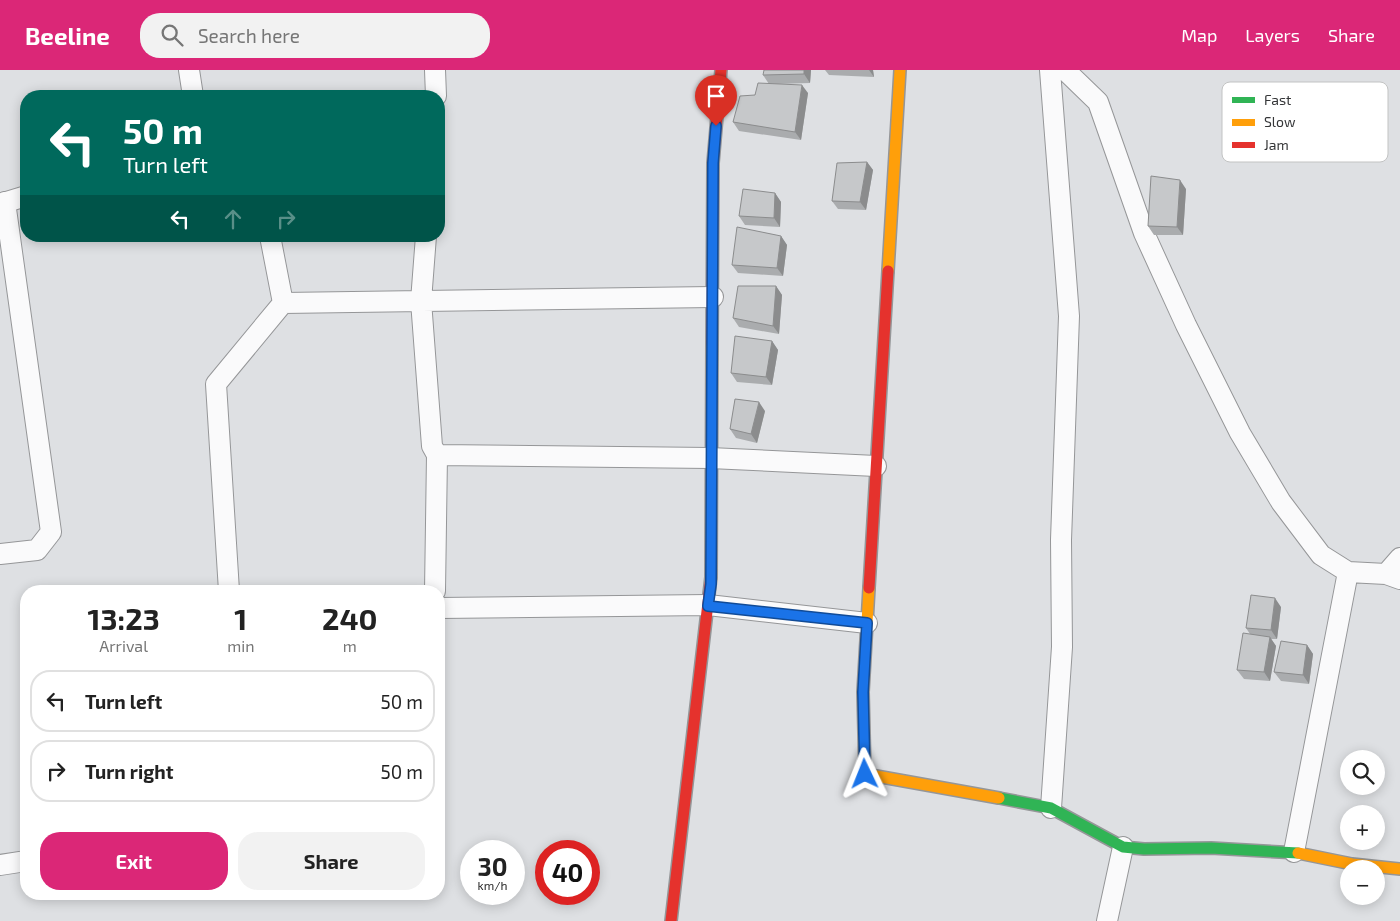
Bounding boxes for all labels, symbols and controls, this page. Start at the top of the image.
search box [140,13,490,58]
text: Beeline [25,21,110,50]
icon: search [158,21,186,49]
text: Search here [198,24,300,47]
text: Map [1181,24,1217,46]
text: Layers [1245,24,1300,46]
text: Share [1328,24,1375,46]
pin [695,75,737,126]
icon: arrive [702,82,730,110]
legend [1222,82,1388,162]
text: Fast [1264,91,1291,108]
text: 50 m [123,109,203,151]
icon: left [40,110,105,175]
text: Slow [1264,113,1296,130]
text: Jam [1264,136,1289,153]
text: Turn left [123,151,208,177]
icon: left [166,205,194,233]
icon: ahead [219,205,247,233]
icon: right [272,205,300,233]
text: 13:23 [88,600,160,636]
text: 1 [234,600,247,636]
text: 240 [322,600,377,636]
text: Arrival [99,636,148,655]
text: min [227,636,254,655]
text: m [343,636,357,655]
icon: left [42,687,70,715]
text: Turn left [85,690,162,713]
text: 50 m [380,690,423,713]
position arrow [838,747,890,799]
map controls [1340,750,1385,905]
button: search [1340,750,1385,795]
icon: right [42,757,70,785]
text: Turn right [85,760,173,783]
text: 50 m [380,760,423,783]
button: + [1340,805,1385,850]
button: Exit [40,832,228,890]
button: Share [238,832,425,890]
speed limit sign: 40 [535,840,600,905]
text: 30 [478,851,507,881]
button: − [1340,860,1385,905]
text: km/h [478,878,507,892]

